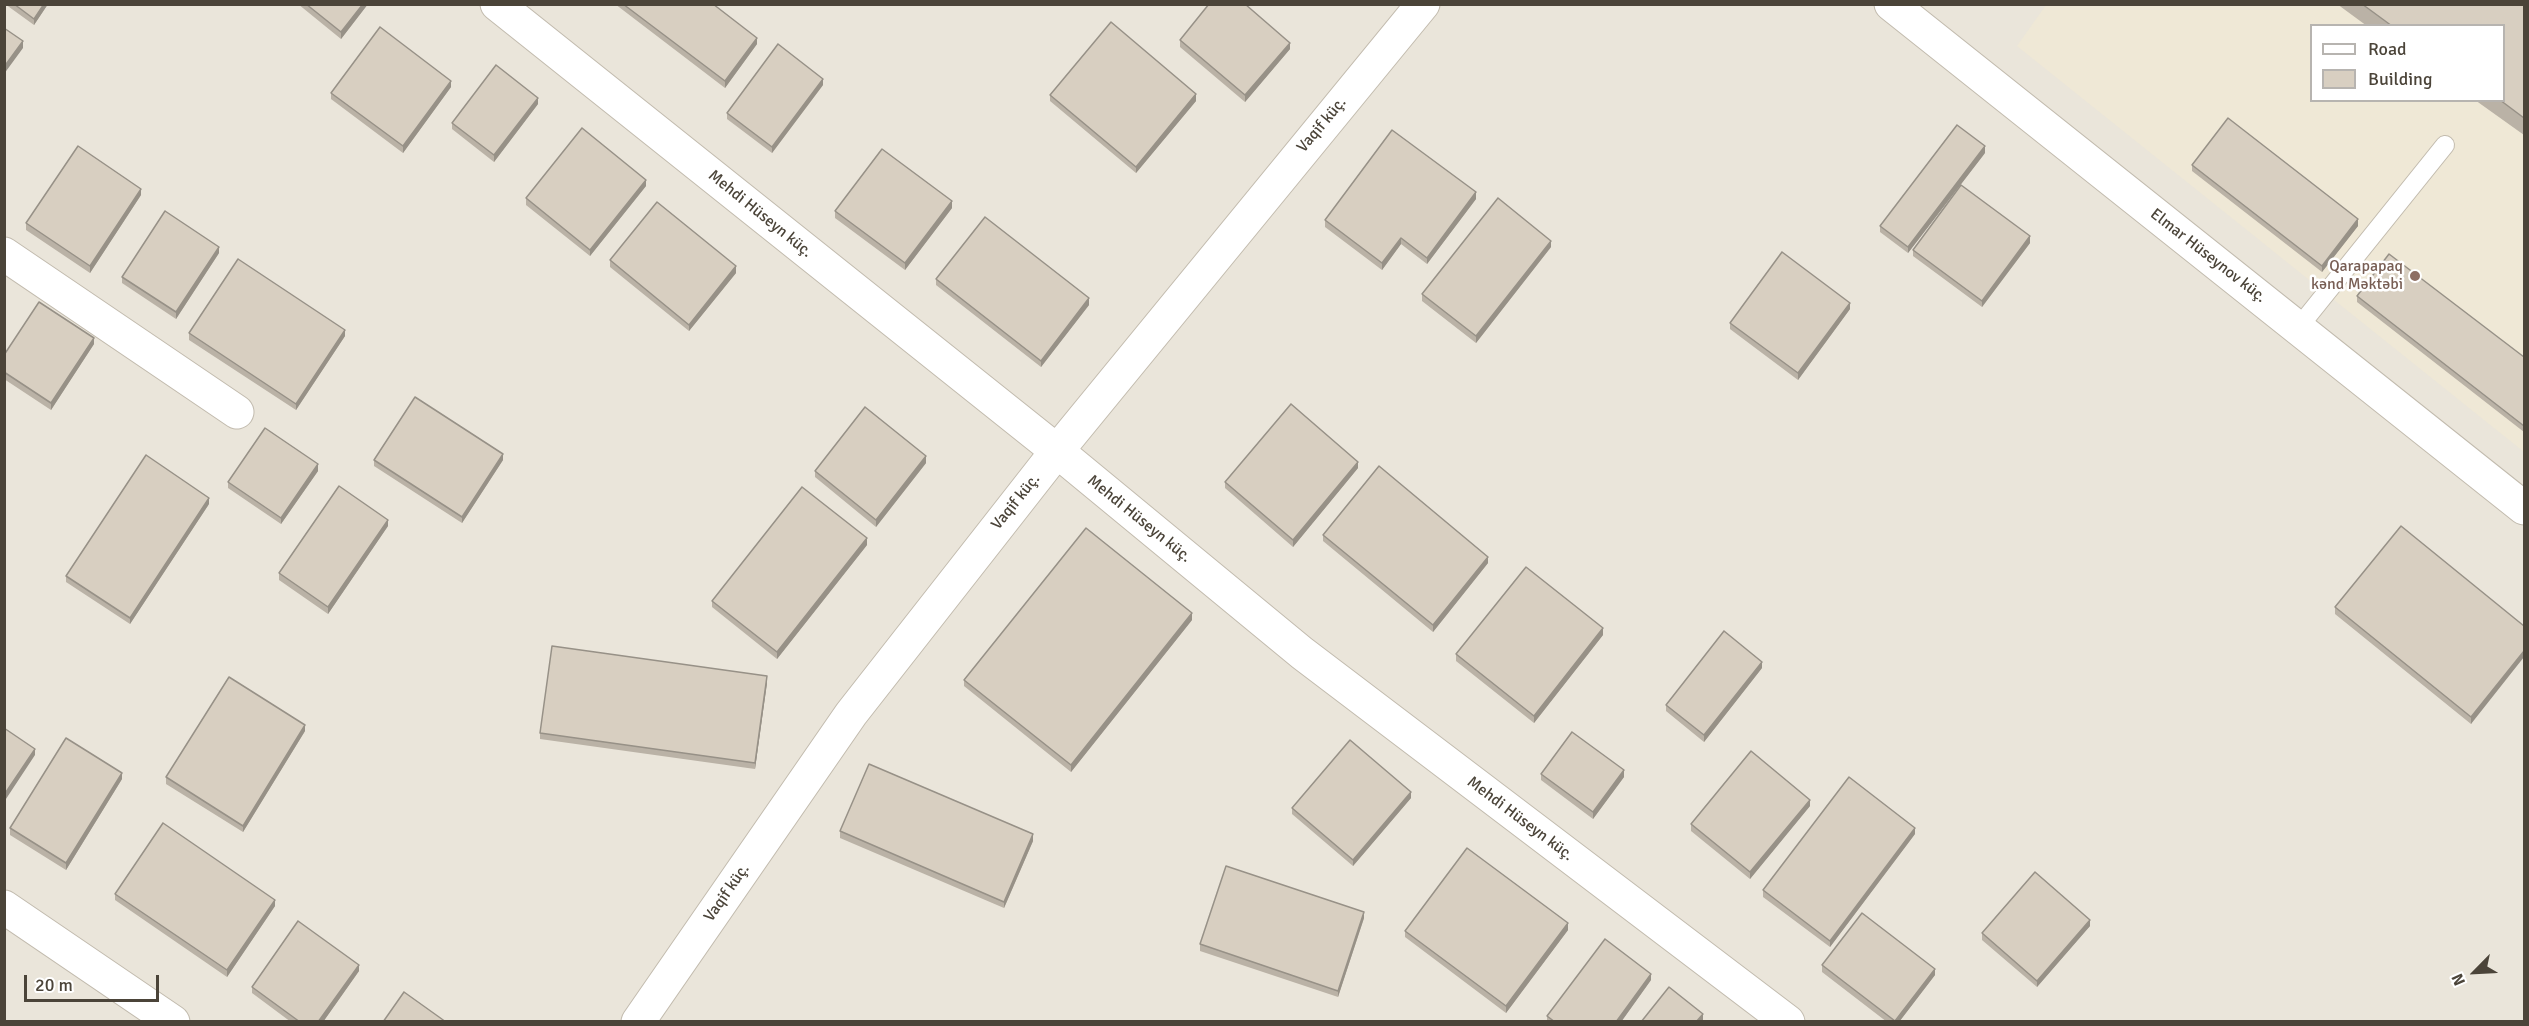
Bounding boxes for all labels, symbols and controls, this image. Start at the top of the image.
legend [2310,24,2505,102]
text: Road [2368,38,2407,60]
text: Building [2368,68,2432,90]
street label: Vaqif küç. [1293,93,1351,157]
street label: Mehdi Hüseyn küç. [704,166,816,262]
street label: Elmar Hüseynov küç. [2146,205,2270,307]
place label: Qarapapaq kənd Məktəbi [2311,257,2403,295]
marker: Qarapapaq kənd Məktəbi [2408,269,2422,283]
street label: Vaqif küç. [988,470,1044,534]
street label: Mehdi Hüseyn küç. [1083,471,1195,567]
street label: Mehdi Hüseyn küç. [1463,773,1577,865]
street label: Vaqif küç. [700,860,754,926]
north arrow [2445,942,2505,1002]
scale bar [27,963,162,1001]
text: N [2447,970,2470,988]
text: 20 m [35,974,73,996]

